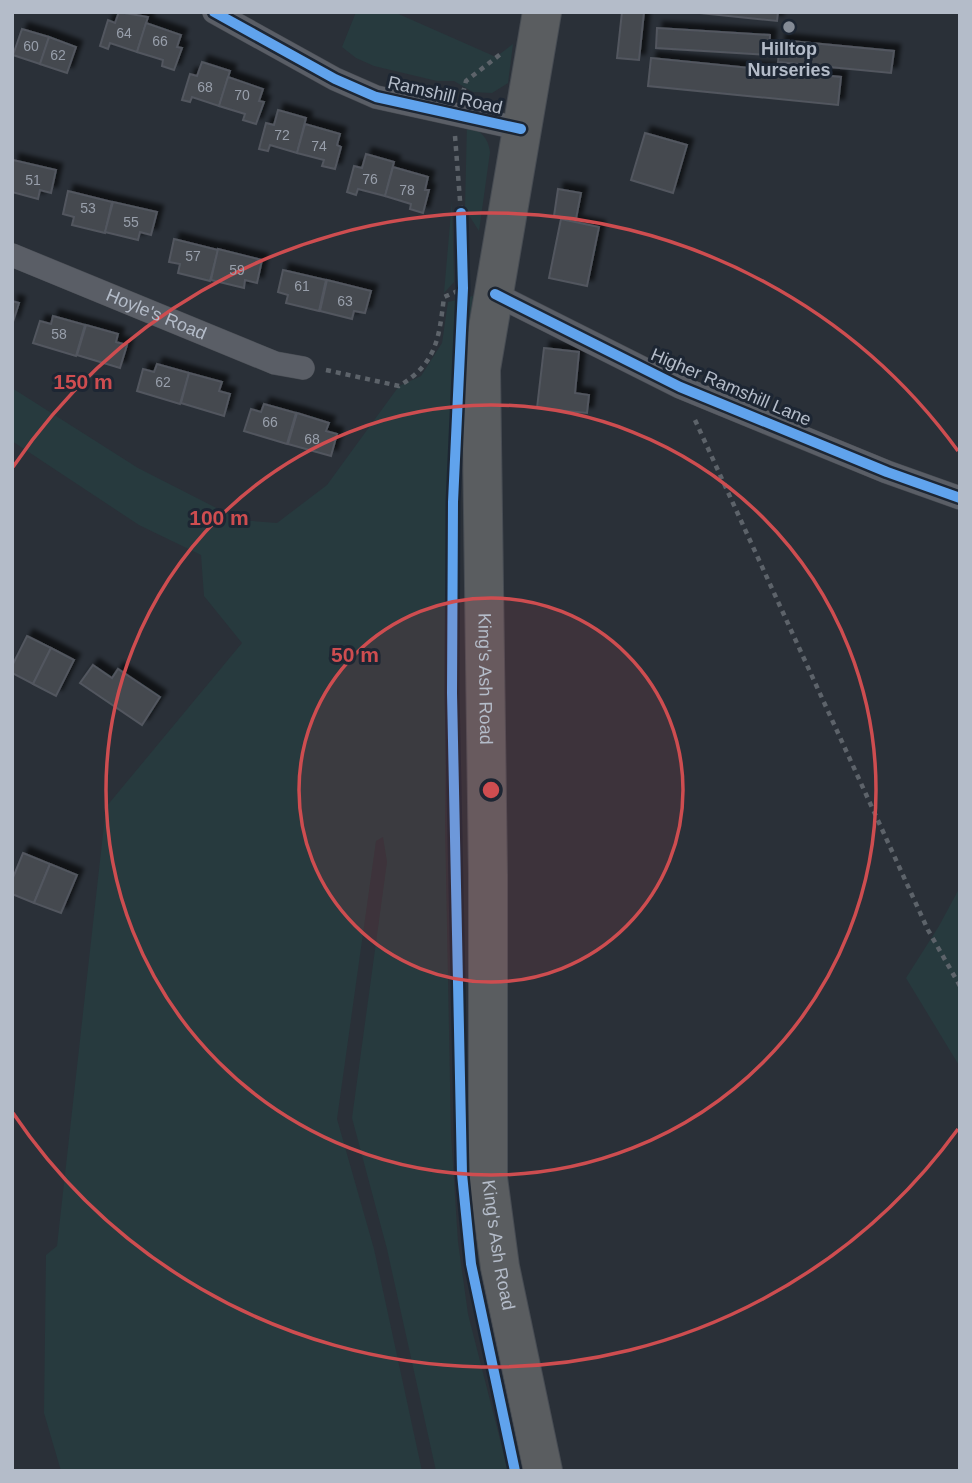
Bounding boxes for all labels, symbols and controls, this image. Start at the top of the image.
marker: Hilltop Nurseries [781,19,797,35]
house number: 64 [116,25,132,41]
house number: 66 [152,33,168,49]
house number: 60 [23,38,39,54]
place label: Hilltop Nurseries [747,39,831,80]
house number: 62 [50,47,66,63]
street label: Ramshill Road [386,72,504,118]
house number: 68 [197,79,213,95]
house number: 70 [234,87,250,103]
house number: 72 [274,127,290,143]
house number: 74 [311,138,327,154]
house number: 76 [362,171,378,187]
house number: 51 [25,172,41,188]
house number: 78 [399,182,415,198]
house number: 53 [80,200,96,216]
house number: 55 [123,214,139,230]
house number: 57 [185,248,201,264]
house number: 59 [229,262,245,278]
house number: 61 [294,278,310,294]
street label: Hoyle's Road [103,285,209,344]
house number: 63 [337,293,353,309]
house number: 58 [51,326,67,342]
street label: Higher Ramshill Lane [648,344,814,430]
text: 150 m [53,370,113,393]
house number: 62 [155,374,171,390]
house number: 66 [262,414,278,430]
house number: 68 [304,431,320,447]
text: 100 m [189,506,249,529]
street label: King's Ash Road [474,613,496,745]
text: 50 m [331,643,379,666]
centre of rings [479,778,503,802]
street label: King's Ash Road [478,1179,519,1312]

